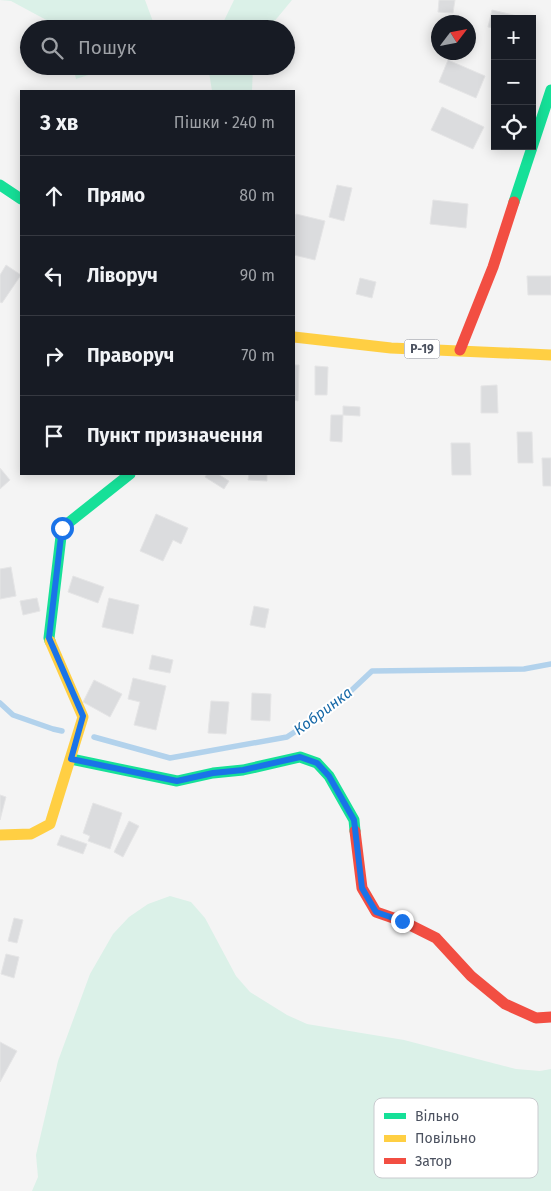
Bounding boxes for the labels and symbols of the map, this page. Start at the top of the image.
north arrow [431,15,476,60]
road number: Р-19 [404,339,440,358]
route start [51,517,74,540]
water label: Кобринка [290,683,356,739]
route end [391,910,414,933]
legend [374,1098,538,1178]
text: Вільно [415,1108,459,1125]
text: Повільно [415,1130,476,1147]
text: Затор [415,1153,452,1170]

